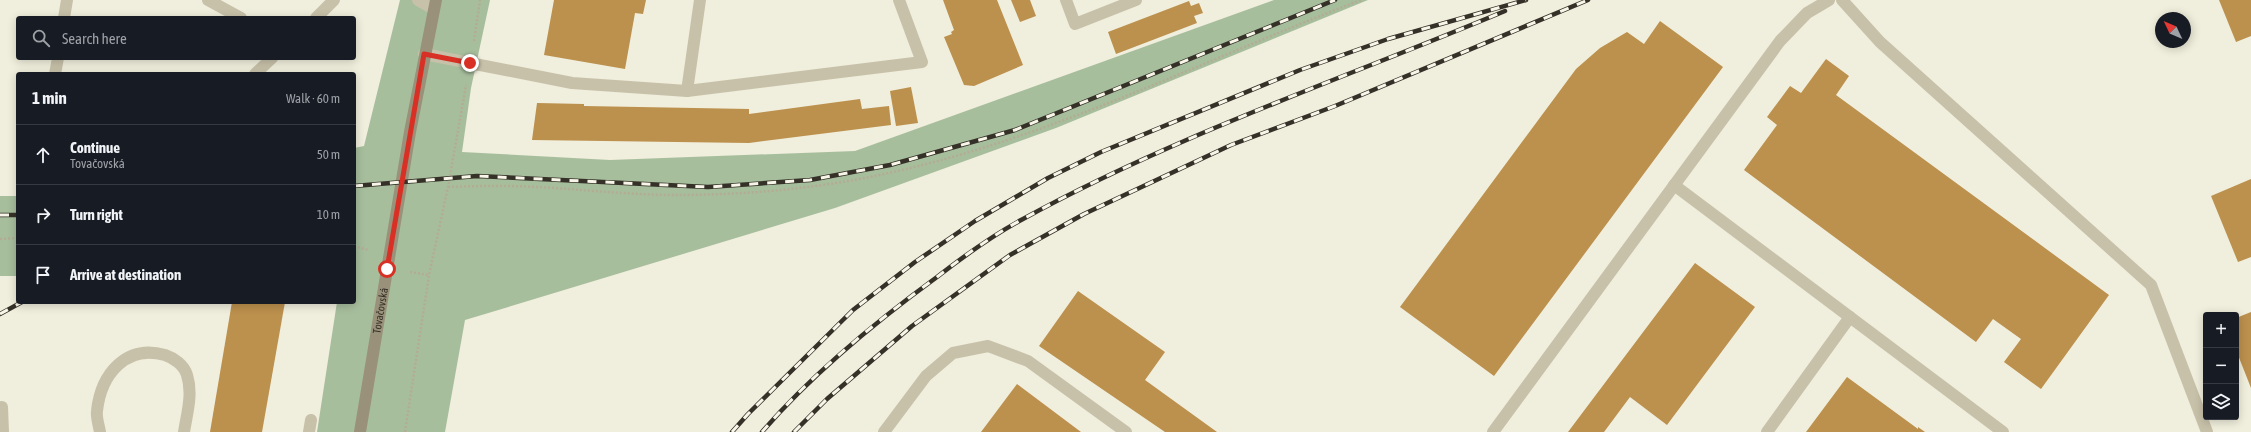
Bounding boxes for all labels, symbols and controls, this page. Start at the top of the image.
north arrow [2155,12,2191,48]
search box [16,16,356,60]
icon: search [30,27,52,49]
text: Search here [62,30,127,47]
route end [461,54,479,72]
text: 1 min [32,88,67,108]
text: Walk · 60 m [286,91,340,106]
text: Continue [70,139,120,156]
icon: ahead [32,144,54,166]
text: 50 m [317,147,340,162]
text: Tovačovská [70,156,125,171]
icon: right [32,204,54,226]
text: Turn right [70,206,123,223]
text: 10 m [317,207,340,222]
route start [378,260,396,278]
icon: arrive [32,264,54,286]
text: Arrive at destination [70,266,181,283]
street label: Tovačovská [370,287,390,335]
map controls [2203,312,2239,420]
button: + [2203,312,2239,348]
button: − [2203,348,2239,384]
button: layers [2203,384,2239,420]

